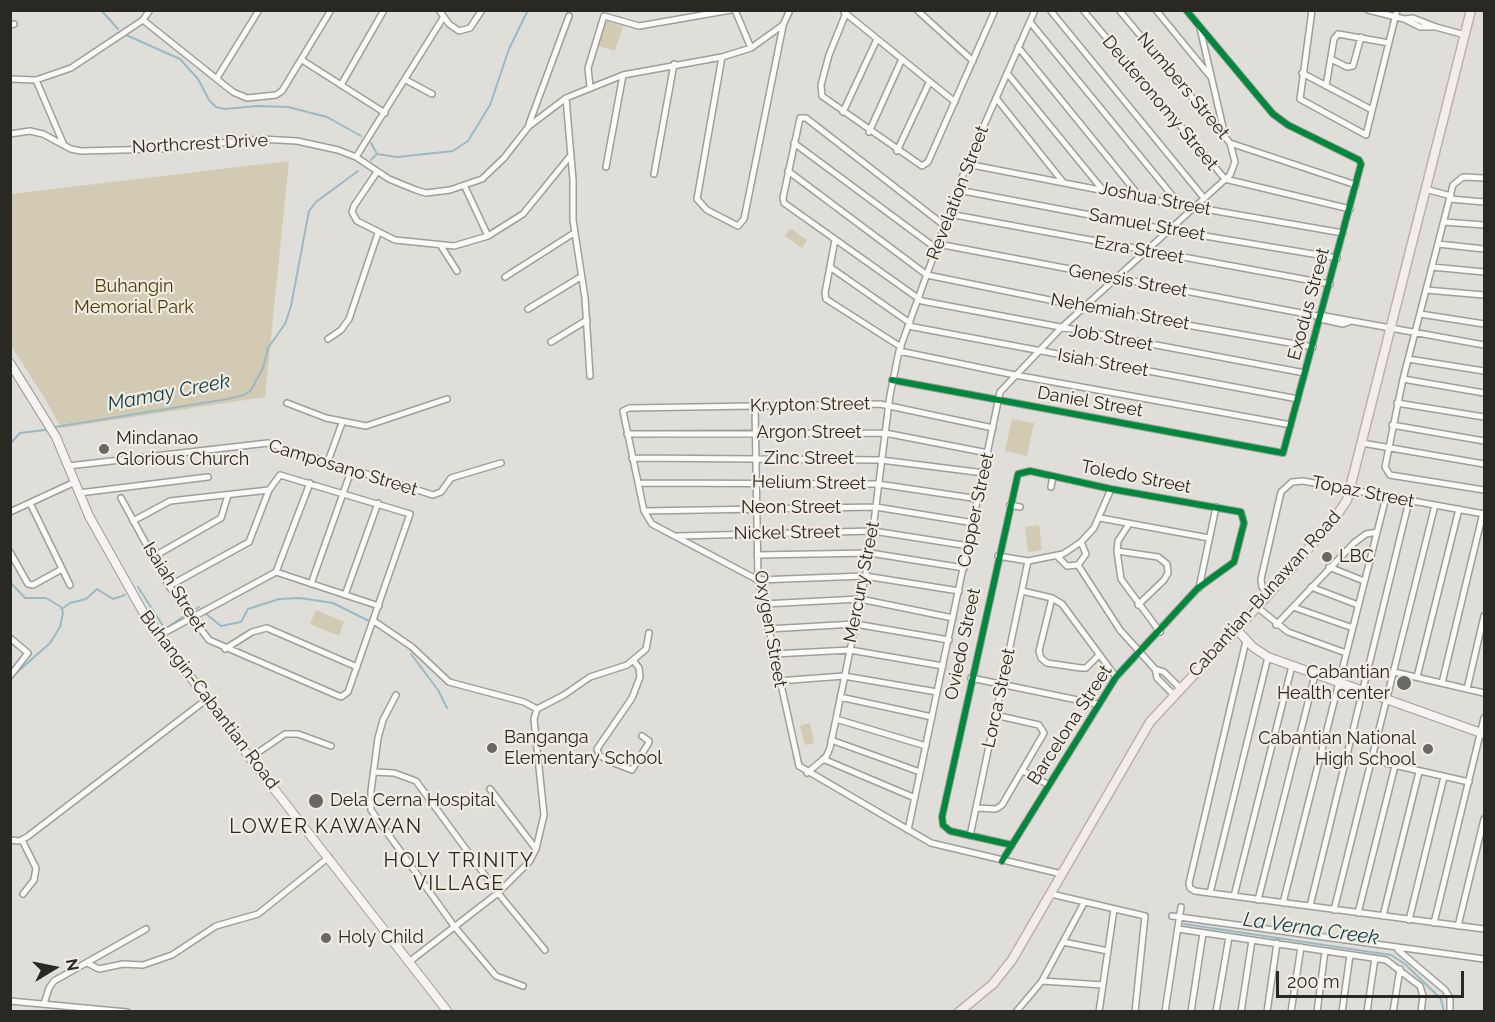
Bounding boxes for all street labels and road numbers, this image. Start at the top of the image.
street label: Numbers Street [1132,28,1234,144]
street label: Deuteronomy Street [1097,31,1223,175]
street label: Revelation Street [922,123,994,263]
street label: Northcrest Drive [132,130,268,158]
street label: Joshua Street [1097,178,1213,220]
street label: Samuel Street [1087,204,1207,246]
street label: Ezra Street [1093,232,1185,268]
street label: Exodus Street [1284,245,1334,363]
street label: Genesis Street [1067,260,1189,302]
street label: Nehemiah Street [1049,289,1191,335]
street label: Job Street [1067,320,1155,356]
street label: Isiah Street [1056,344,1150,382]
street label: Daniel Street [1035,382,1145,422]
street label: Krypton Street [750,393,870,417]
street label: Argon Street [756,422,862,444]
street label: Camposano Street [266,435,420,501]
street label: Zinc Street [764,448,854,470]
street label: Copper Street [953,451,999,569]
street label: Toledo Street [1079,456,1193,498]
street label: Helium Street [752,471,866,495]
street label: Topaz Street [1310,471,1416,513]
street label: Neon Street [741,497,841,519]
street label: Cabantian-Bunawan Road [1185,506,1345,682]
street label: Mercury Street [840,519,884,645]
street label: Nickel Street [733,521,841,545]
street label: Isaiah Street [138,538,210,636]
street label: Oxygen Street [749,569,791,689]
street label: Oviedo Street [941,586,985,702]
street label: Buhangin-Cabantian Road [135,606,283,794]
street label: Lorca Street [978,646,1020,750]
street label: Barcelona Street [1023,661,1117,789]

